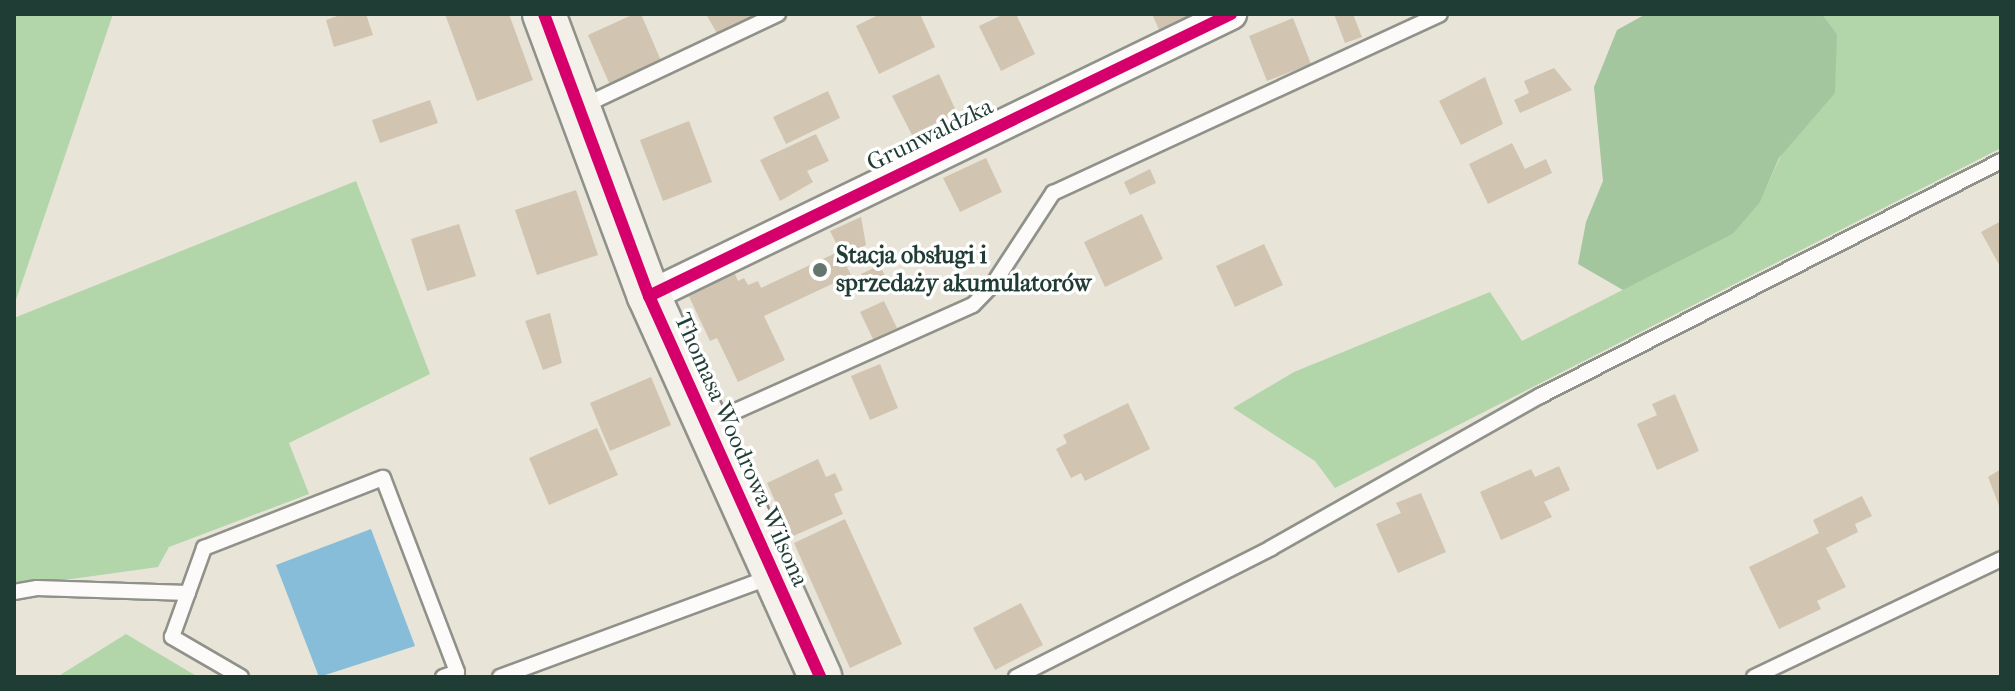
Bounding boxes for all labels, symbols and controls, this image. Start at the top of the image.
street label: Grunwaldzka [862,92,998,178]
place label: Stacja obsługi i sprzedaży akumulatorów [836,242,1091,298]
marker: Stacja obsługi i sprzedaży akumulatorów [811,261,829,279]
street label: Thomasa Woodrowa Wilsona [668,309,814,591]

